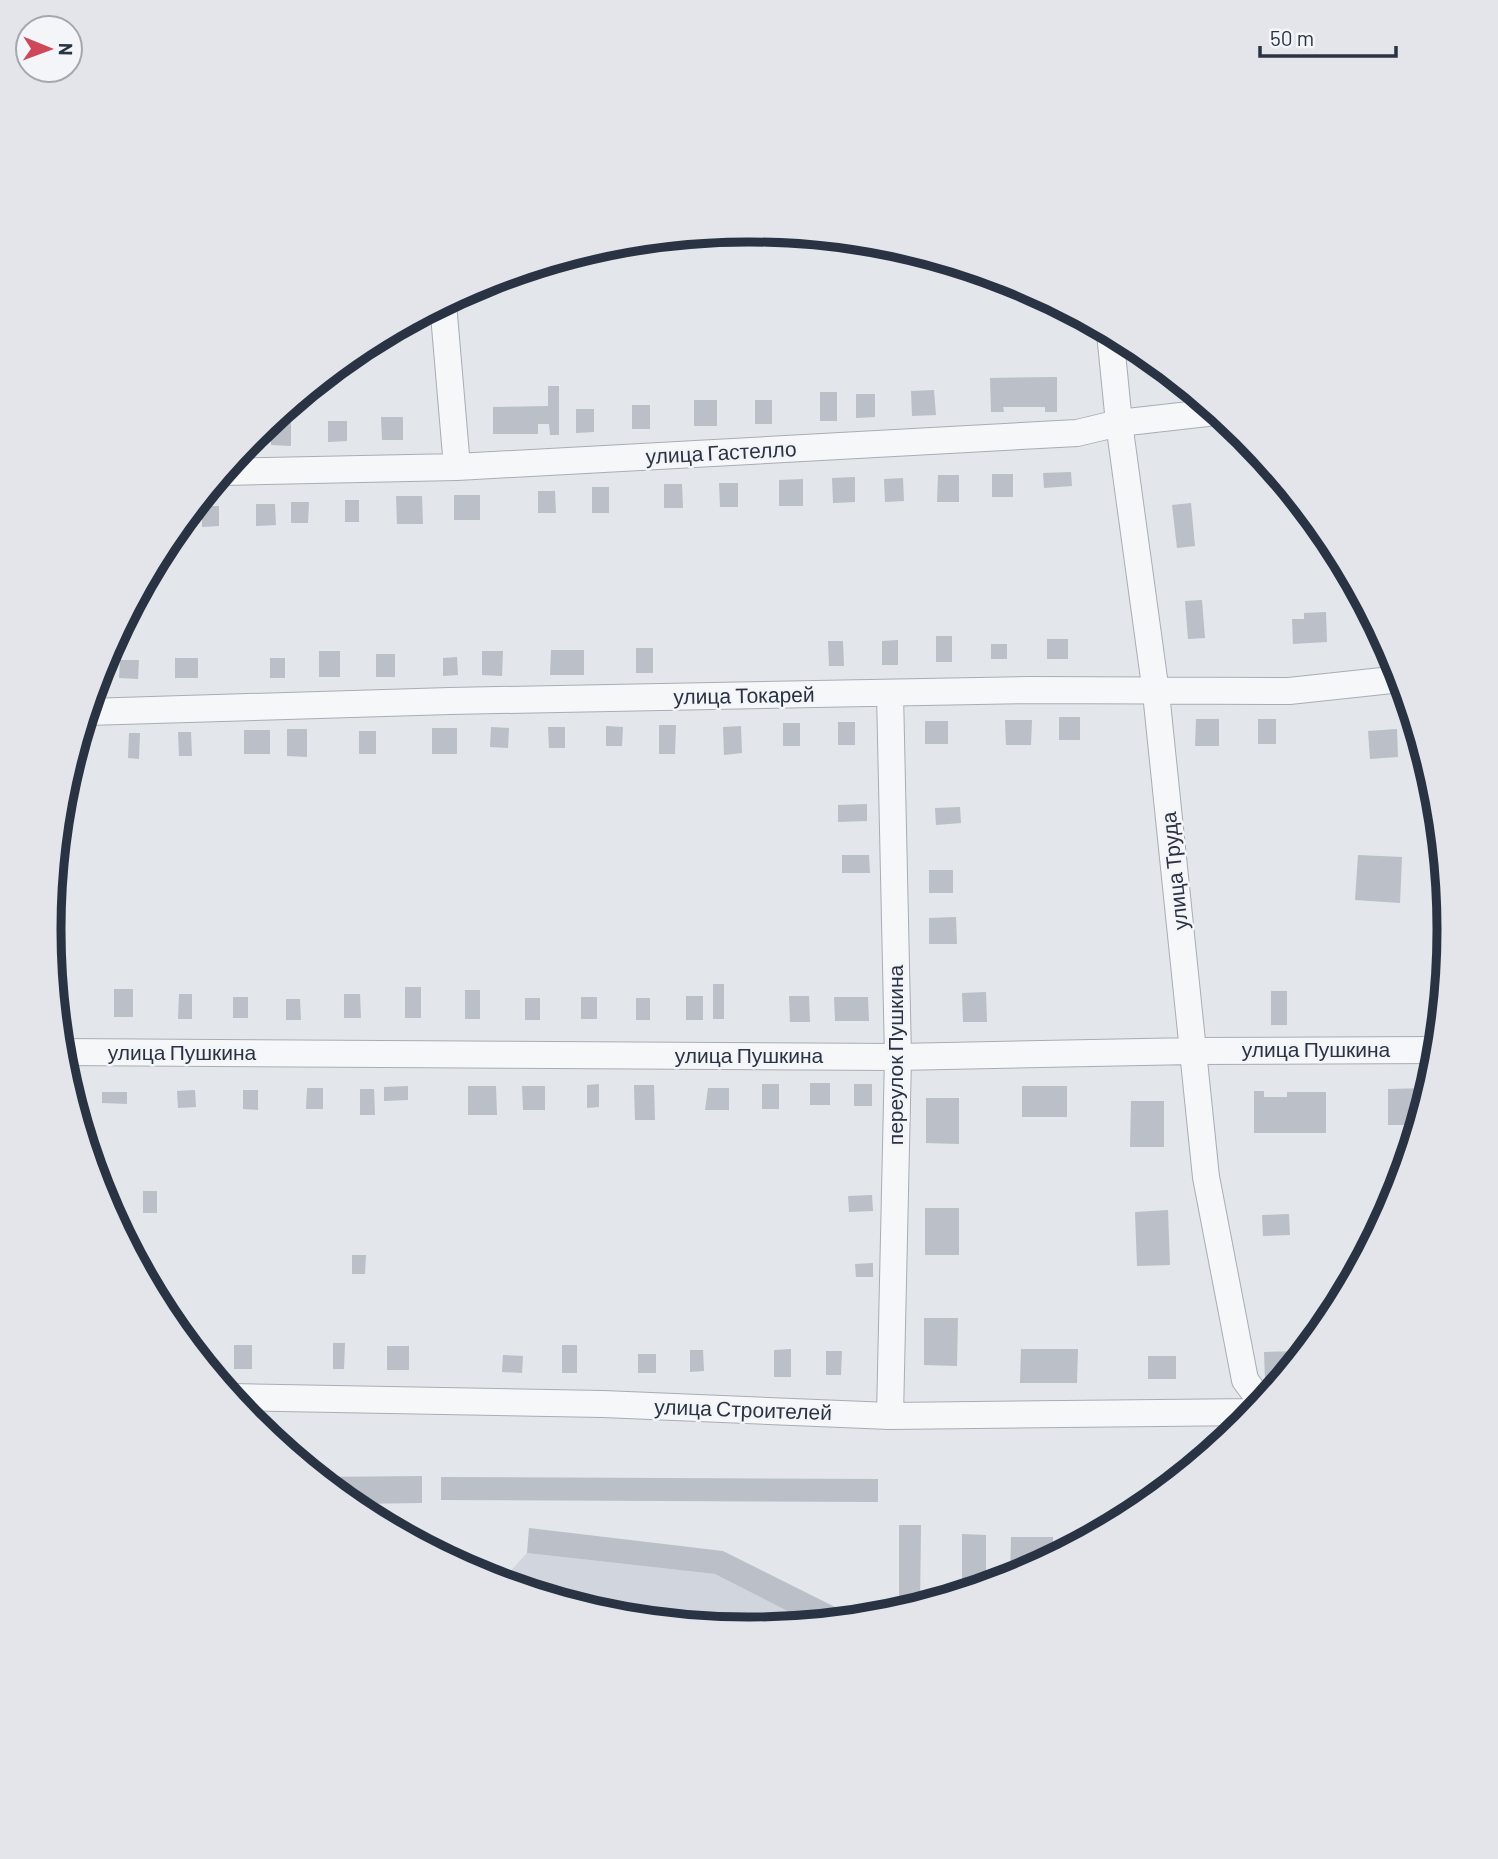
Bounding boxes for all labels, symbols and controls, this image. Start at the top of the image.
north arrow [14,14,84,84]
scale bar [1260,14,1396,58]
text: 50 m [1270,25,1314,50]
text: N [55,43,78,56]
street label: улица Гастелло [645,435,797,468]
street label: улица Токарей [673,681,815,708]
street label: улица Труда [1155,810,1192,932]
street label: переулок Пушкина [882,964,907,1145]
street label: улица Пушкина [1242,1036,1391,1061]
street label: улица Пушкина [108,1039,257,1064]
street label: улица Пушкина [675,1042,824,1067]
street label: улица Строителей [654,1393,832,1424]

